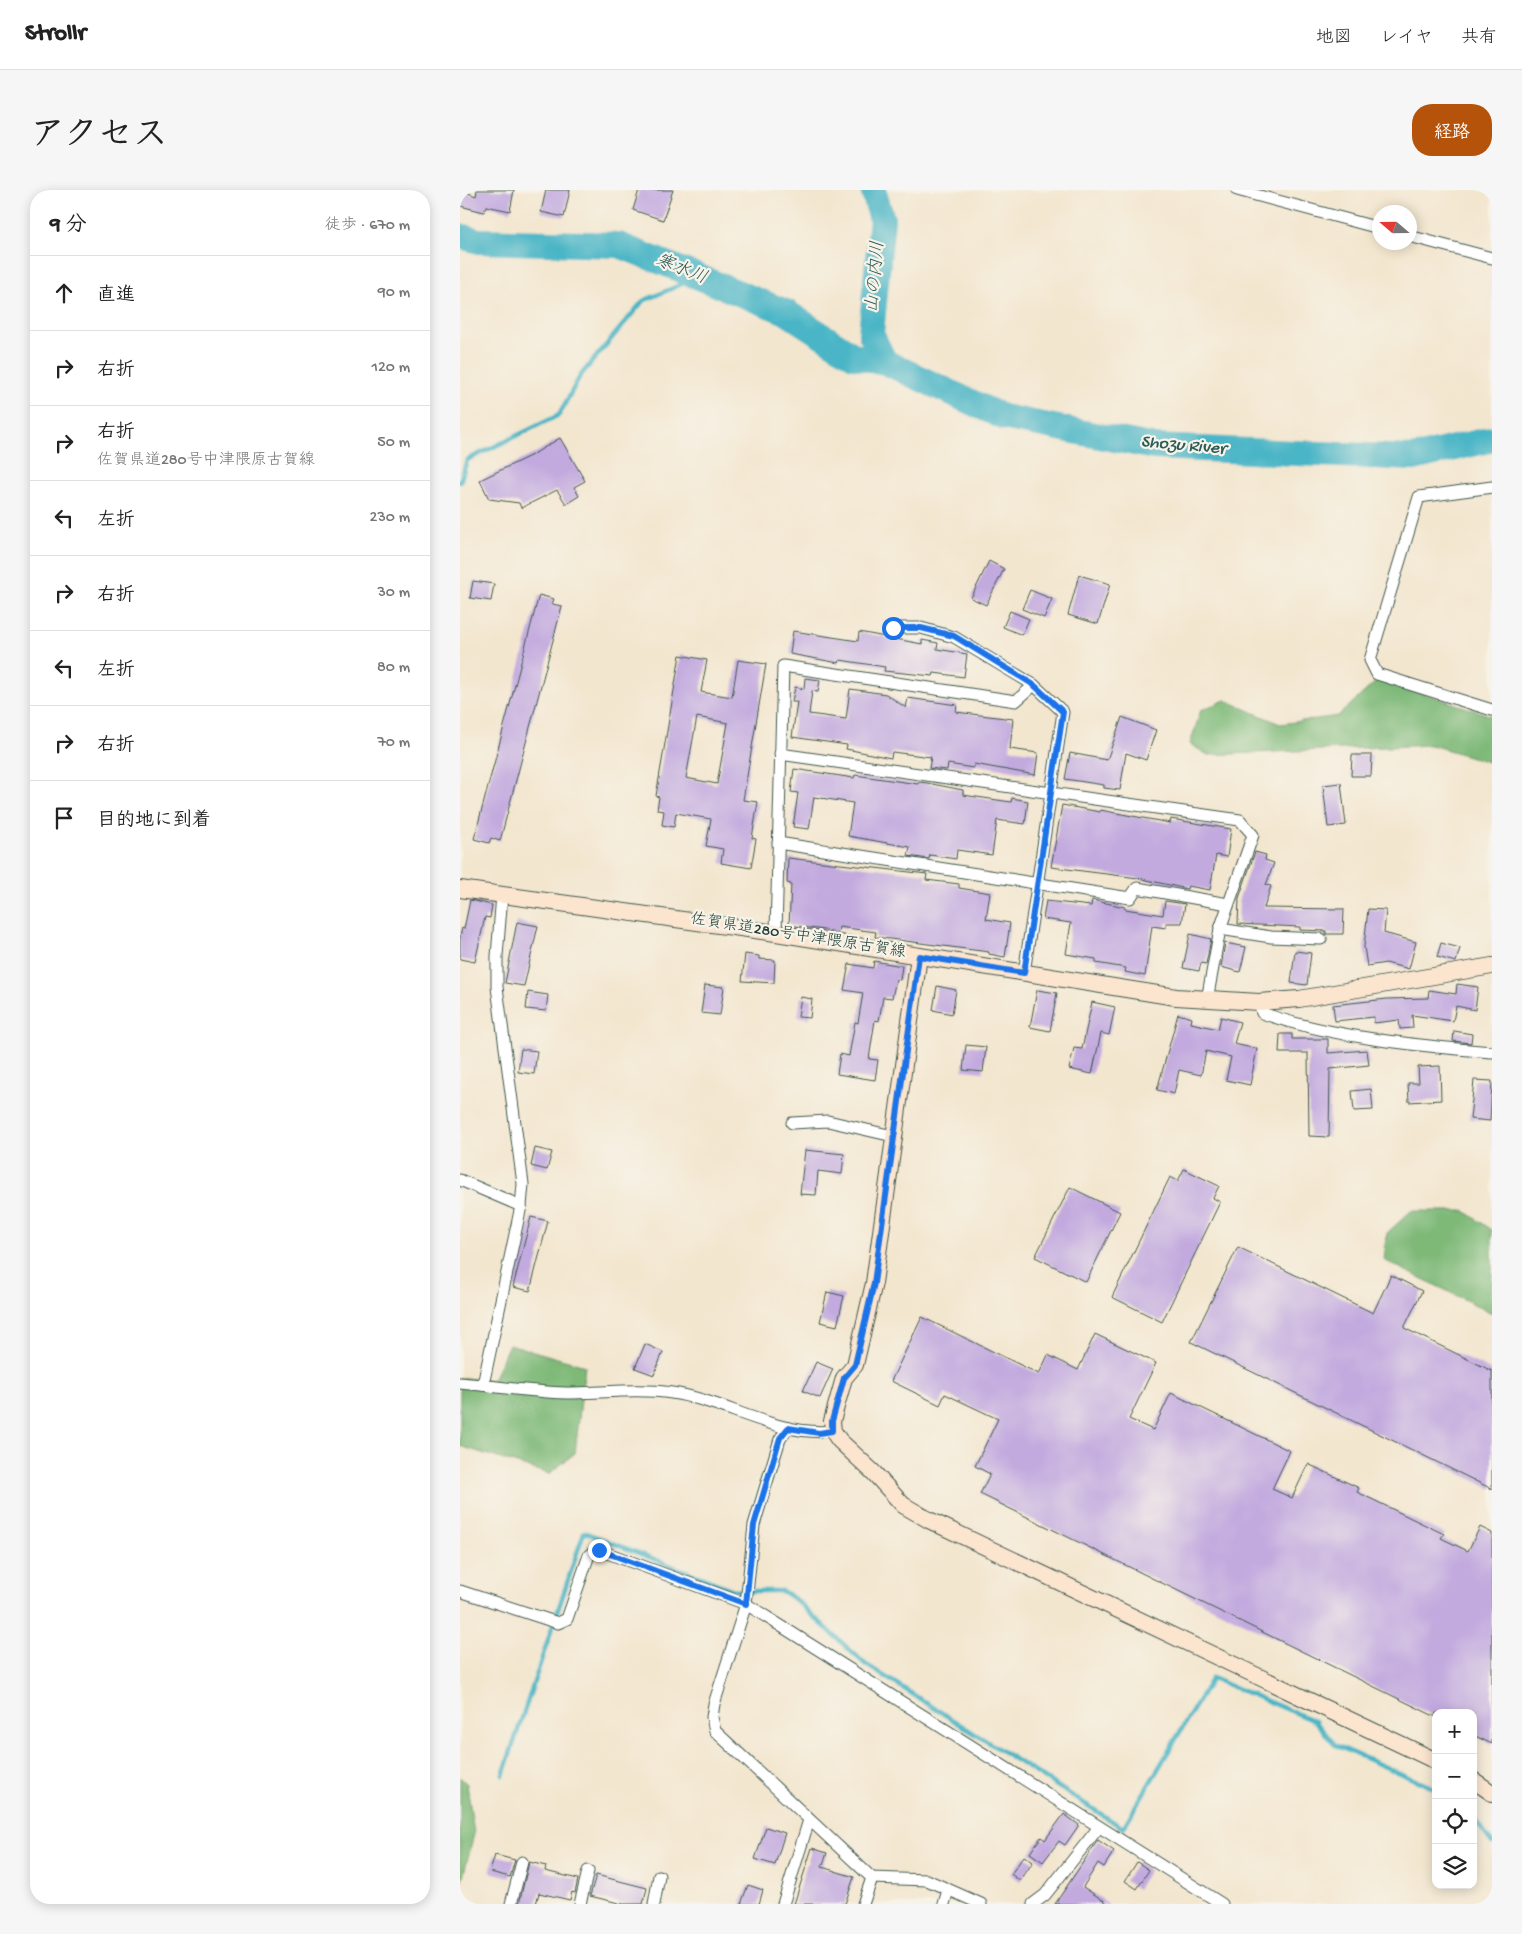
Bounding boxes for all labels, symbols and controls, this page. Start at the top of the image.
text: Strollr [25,20,86,49]
text: 地図 [1316,28,1352,49]
text: レイヤ [1380,28,1433,49]
text: 共有 [1461,28,1497,49]
button: 経路 [1412,104,1492,156]
text: アクセス [30,117,168,158]
north arrow [1372,205,1417,250]
text: 9 分 [50,214,87,239]
text: 徒歩 · 670 m [325,217,410,236]
water label: 山の内川 [861,240,890,314]
water label: 寒水川 [652,249,710,290]
icon: ahead [50,279,78,307]
text: 90 m [378,284,410,303]
text: 直進 [97,285,135,308]
icon: right [50,354,78,382]
text: 120 m [371,359,410,378]
text: 右折 [97,360,135,383]
text: 右折 [97,422,135,445]
icon: right [50,429,78,457]
water label: Shozu River [1140,432,1230,460]
text: 50 m [377,434,410,453]
text: 佐賀県道280号中津隈原古賀線 [97,452,315,471]
icon: left [50,504,78,532]
text: 230 m [370,509,410,528]
text: 左折 [97,510,135,533]
icon: right [50,579,78,607]
text: 30 m [377,584,410,603]
text: 右折 [97,585,135,608]
route start [882,617,905,640]
icon: left [50,654,78,682]
text: 80 m [377,659,410,678]
text: 左折 [97,660,135,683]
icon: right [50,729,78,757]
text: 70 m [377,734,410,753]
text: 右折 [97,735,135,758]
icon: arrive [50,804,78,832]
text: 目的地に到着 [97,810,211,833]
street label: 佐賀県道280号中津隈原古賀線 [689,909,907,963]
route end [588,1539,611,1562]
map controls [1432,1709,1477,1889]
button: + [1432,1709,1477,1754]
button: − [1432,1754,1477,1799]
button: locate [1432,1799,1477,1844]
button: layers [1432,1844,1477,1889]

